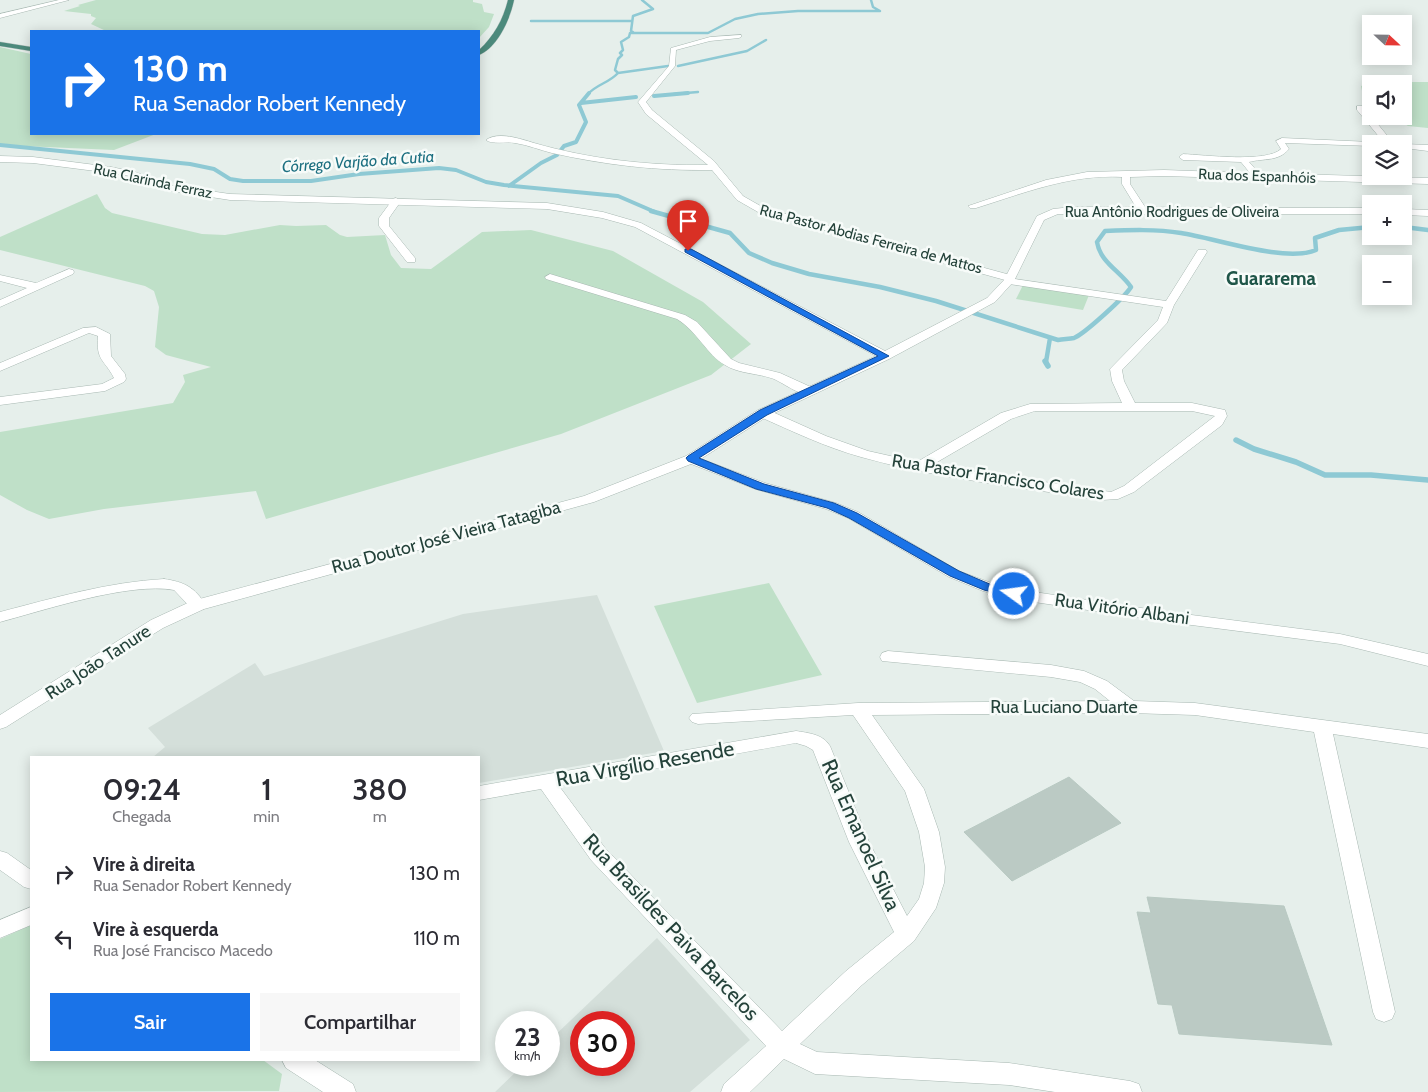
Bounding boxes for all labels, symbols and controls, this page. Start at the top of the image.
north arrow [1362,15,1412,65]
map controls [1362,15,1412,305]
text: 130 m [133,47,228,90]
icon: right [50,50,115,115]
button: sound [1362,75,1412,125]
text: Rua Senador Robert Kennedy [133,90,406,117]
button: layers [1362,135,1412,185]
water label: Córrego Varjão da Cutia [281,147,435,176]
street label: Rua Clarinda Ferraz [92,160,214,202]
street label: Rua dos Espanhóis [1198,165,1316,187]
button: + [1362,195,1412,245]
pin [667,200,709,251]
street label: Rua Pastor Abdias Ferreira de Mattos [758,201,984,277]
street label: Rua Antônio Rodrigues de Oliveira [1065,203,1280,221]
icon: arrive [674,207,702,235]
button: − [1362,255,1412,305]
district label: Guararema [1226,267,1316,290]
street label: Rua Pastor Francisco Colares [890,449,1106,505]
street label: Rua Doutor José Vieira Tatagiba [329,496,563,578]
position arrow [987,567,1039,619]
street label: Rua Vitório Albani [1053,589,1191,629]
street label: Rua João Tanure [41,620,155,704]
street label: Rua Luciano Duarte [990,696,1138,718]
street label: Rua Virgílio Resende [554,735,736,791]
street label: Rua Emanoel Silva [817,755,906,915]
text: 09:24 [102,771,181,808]
text: 1 [261,771,272,808]
text: 380 [352,771,408,808]
text: Chegada [112,807,171,826]
text: min [253,807,280,826]
text: m [373,807,387,826]
street label: Rua Brasildes Paiva Barcelos [578,828,765,1026]
text: Vire à direita [93,853,195,876]
icon: right [50,860,78,888]
text: 130 m [409,862,460,885]
text: Rua Senador Robert Kennedy [93,876,292,895]
text: Vire à esquerda [93,918,219,941]
icon: left [50,925,78,953]
text: 110 m [413,927,460,950]
text: Rua José Francisco Macedo [93,941,273,960]
button: Sair [50,993,250,1051]
button: Compartilhar [260,993,460,1051]
speed limit sign: 30 [570,1011,635,1076]
text: 23 [514,1022,541,1052]
text: km/h [514,1048,541,1063]

